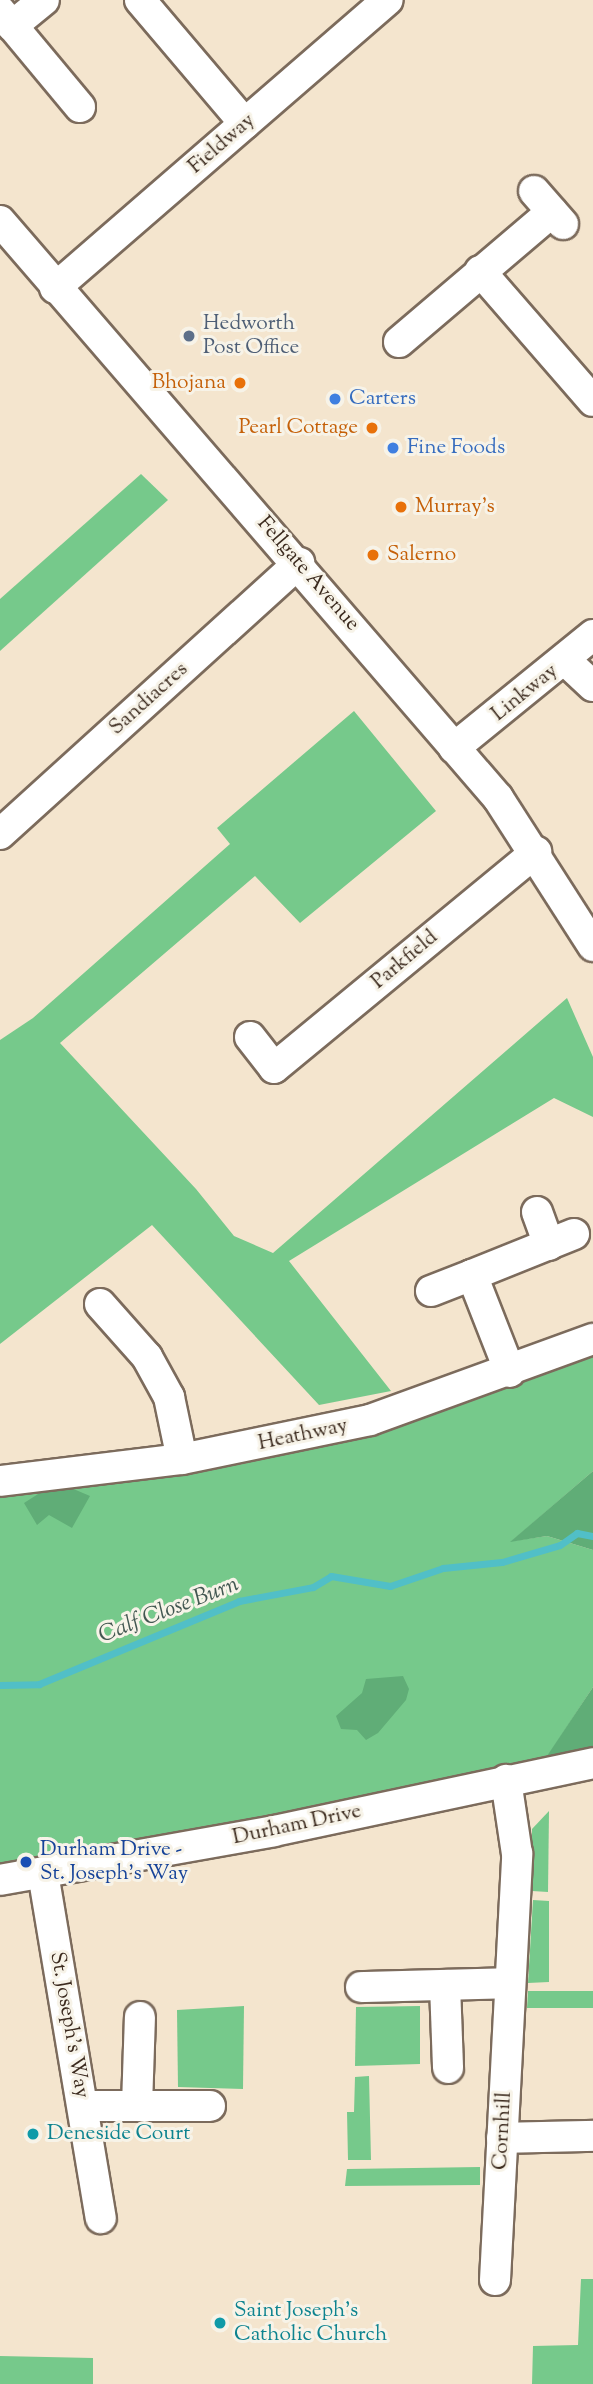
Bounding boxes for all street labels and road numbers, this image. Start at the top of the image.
street label: Fieldway [184,108,260,180]
street label: Fellgate Avenue [251,511,365,637]
street label: Sandiacres [105,657,193,741]
street label: Linkway [487,659,563,727]
street label: Parkfield [367,925,443,995]
street label: Heathway [256,1413,350,1457]
street label: Durham Drive [230,1799,364,1851]
street label: St. Joseph's Way [44,1950,94,2100]
street label: Cornhill [488,2091,518,2171]

